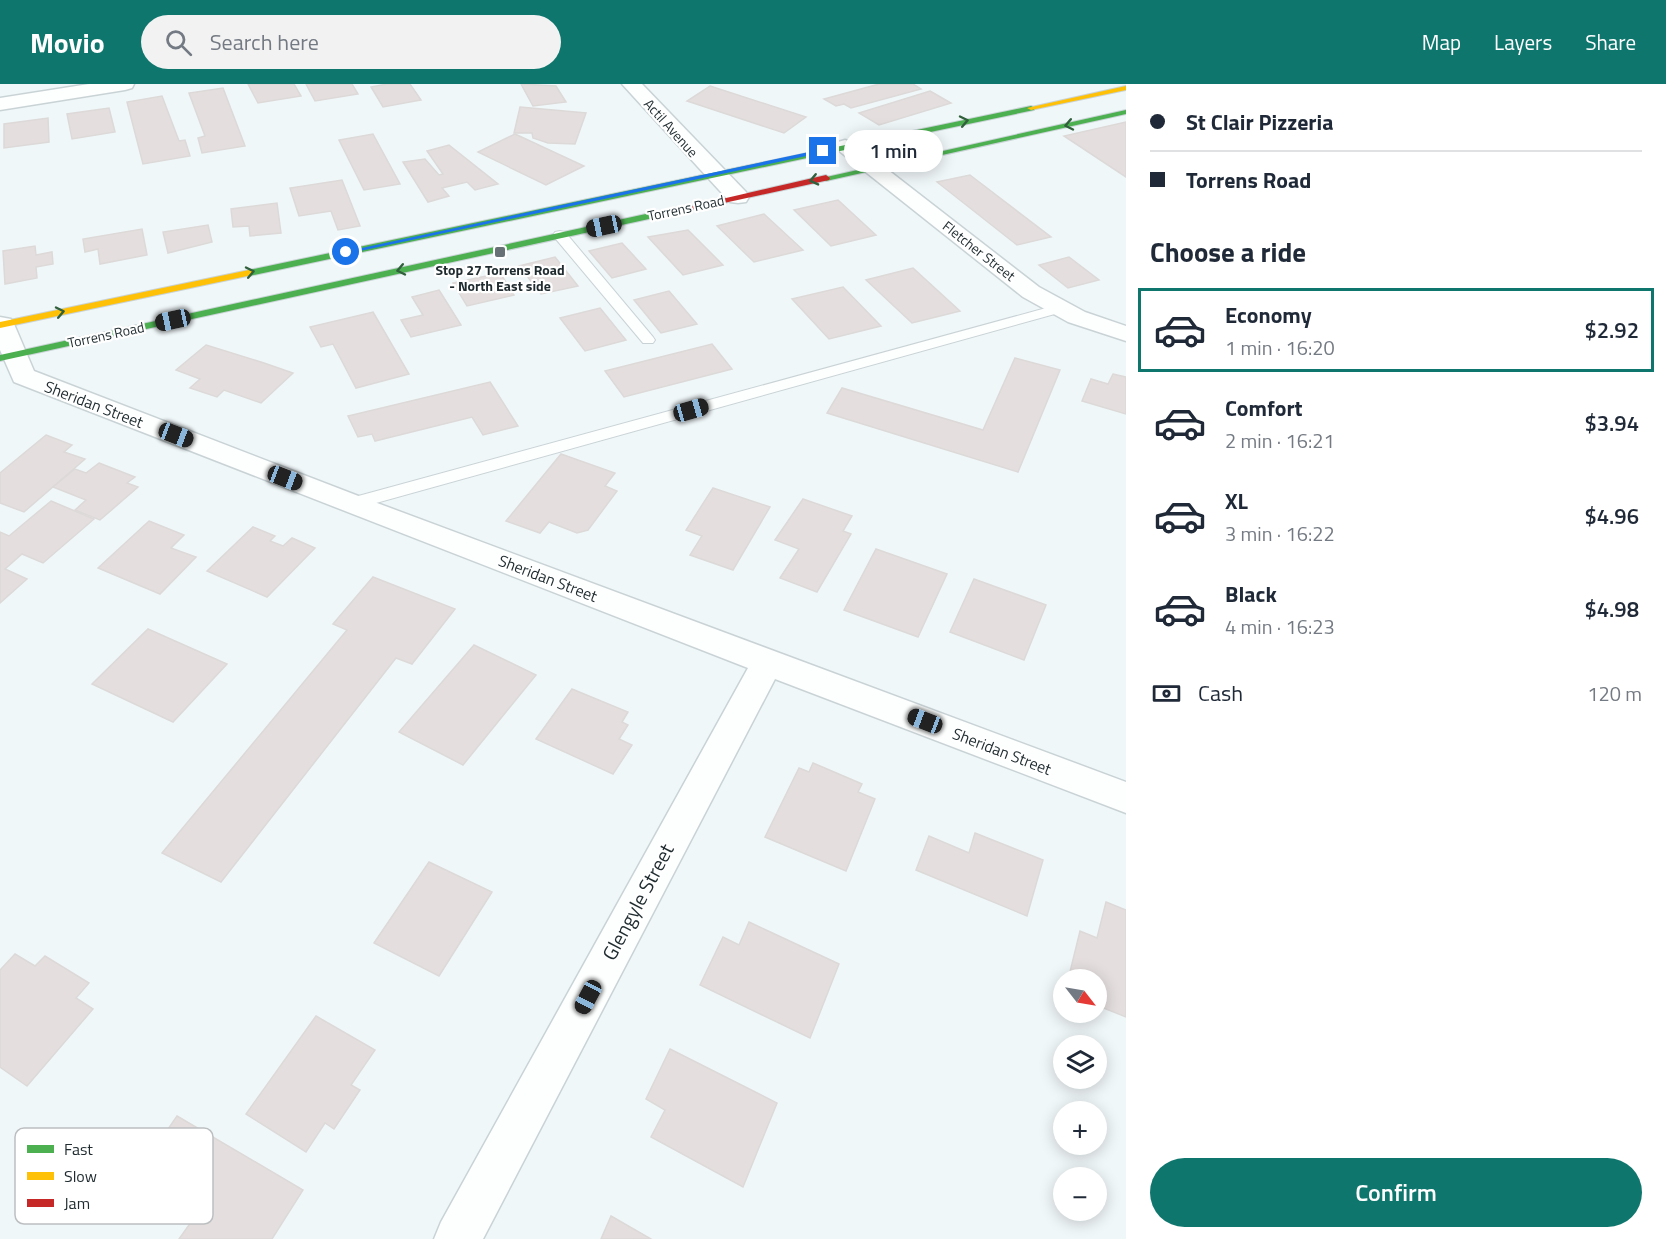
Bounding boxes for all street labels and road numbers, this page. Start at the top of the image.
street label: Actil Avenue [639,94,703,162]
street label: Torrens Road [646,189,726,226]
street label: Fletcher Street [938,215,1020,286]
street label: Torrens Road [66,316,146,353]
street label: Sheridan Street [41,374,147,434]
street label: Sheridan Street [495,548,601,608]
street label: Sheridan Street [949,721,1055,781]
street label: Glengyle Street [594,838,681,966]

